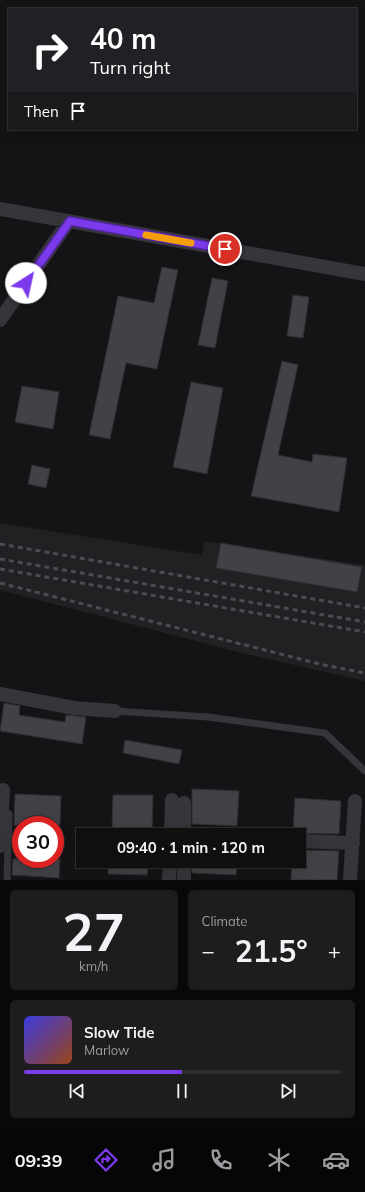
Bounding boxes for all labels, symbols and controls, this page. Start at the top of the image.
text: 40 m [90,21,156,56]
icon: right [24,24,76,76]
text: Turn right [90,56,170,79]
icon: arrive [67,100,89,122]
text: Then [24,102,59,121]
pin [208,232,242,266]
icon: arrive [214,238,236,260]
position arrow [5,262,47,304]
speed limit sign: 30 [12,816,64,868]
text: 09:40 · 1 min · 120 m [117,838,265,857]
text: 27 [63,899,125,964]
text: Climate [202,913,247,929]
text: 21.5° [235,932,308,970]
text: − [202,937,215,965]
text: + [328,937,341,965]
text: km/h [79,958,108,974]
text: Slow Tide [84,1023,154,1042]
text: Marlow [84,1042,129,1058]
icon: previous [66,1080,88,1102]
icon: pause [171,1080,193,1102]
icon: next [277,1080,299,1102]
icon: directions [92,1146,120,1174]
icon: music [150,1146,178,1174]
icon: phone [207,1146,235,1174]
icon: climate [265,1146,293,1174]
icon: car [322,1146,350,1174]
text: 09:39 [15,1149,62,1172]

